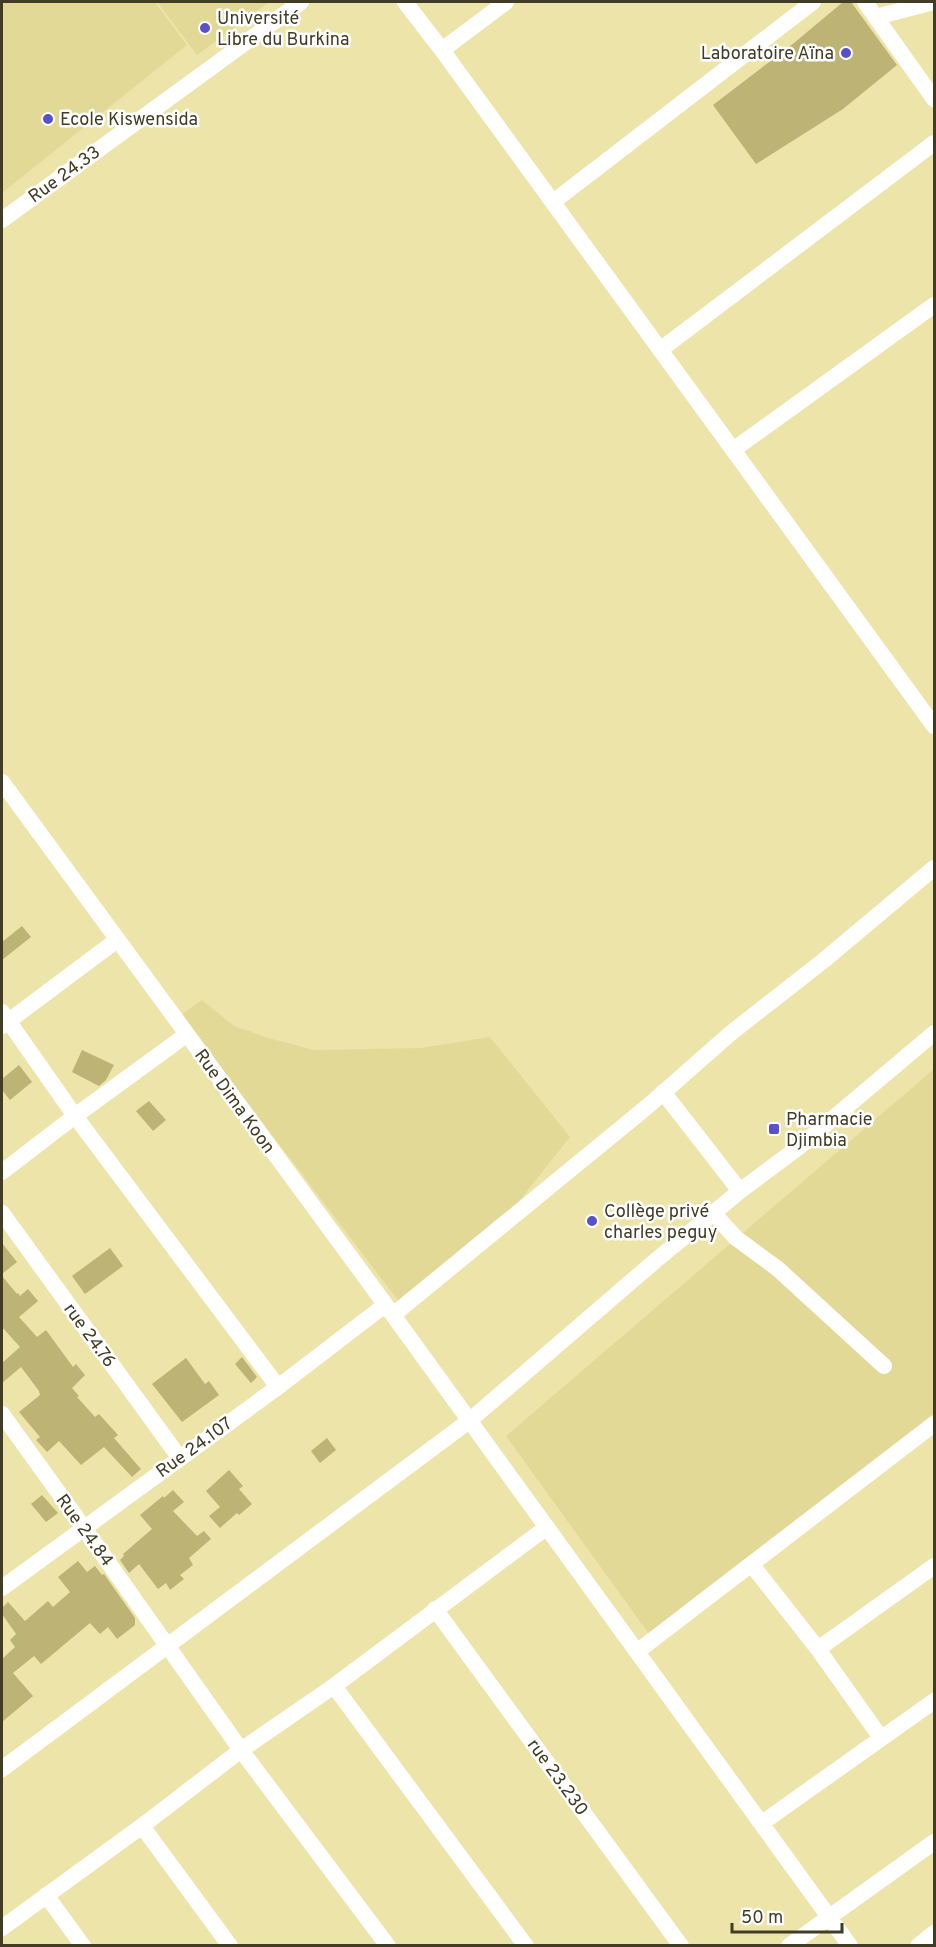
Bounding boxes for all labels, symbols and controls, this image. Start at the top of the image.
place label: Université Libre du Burkina [217,8,349,52]
marker: Université Libre du Burkina [198,21,212,35]
place label: Laboratoire Aïna [701,43,834,66]
marker: Laboratoire Aïna [839,46,853,60]
place label: Ecole Kiswensida [60,109,198,132]
marker: Ecole Kiswensida [41,112,55,126]
street label: Rue 24.33 [24,141,105,209]
street label: Rue Dima Koon [188,1045,279,1159]
place label: Pharmacie Djimbia [786,1109,873,1153]
marker: Pharmacie Djimbia [767,1122,781,1136]
place label: Collège privé charles peguy [604,1201,717,1245]
marker: Collège privé charles peguy [585,1214,599,1228]
street label: rue 24.76 [58,1299,120,1373]
street label: Rue 24.107 [152,1413,238,1484]
street label: Rue 24.84 [50,1490,118,1572]
street label: rue 23.230 [521,1735,592,1821]
scale bar [732,1896,842,1934]
text: 50 m [741,1907,783,1930]

